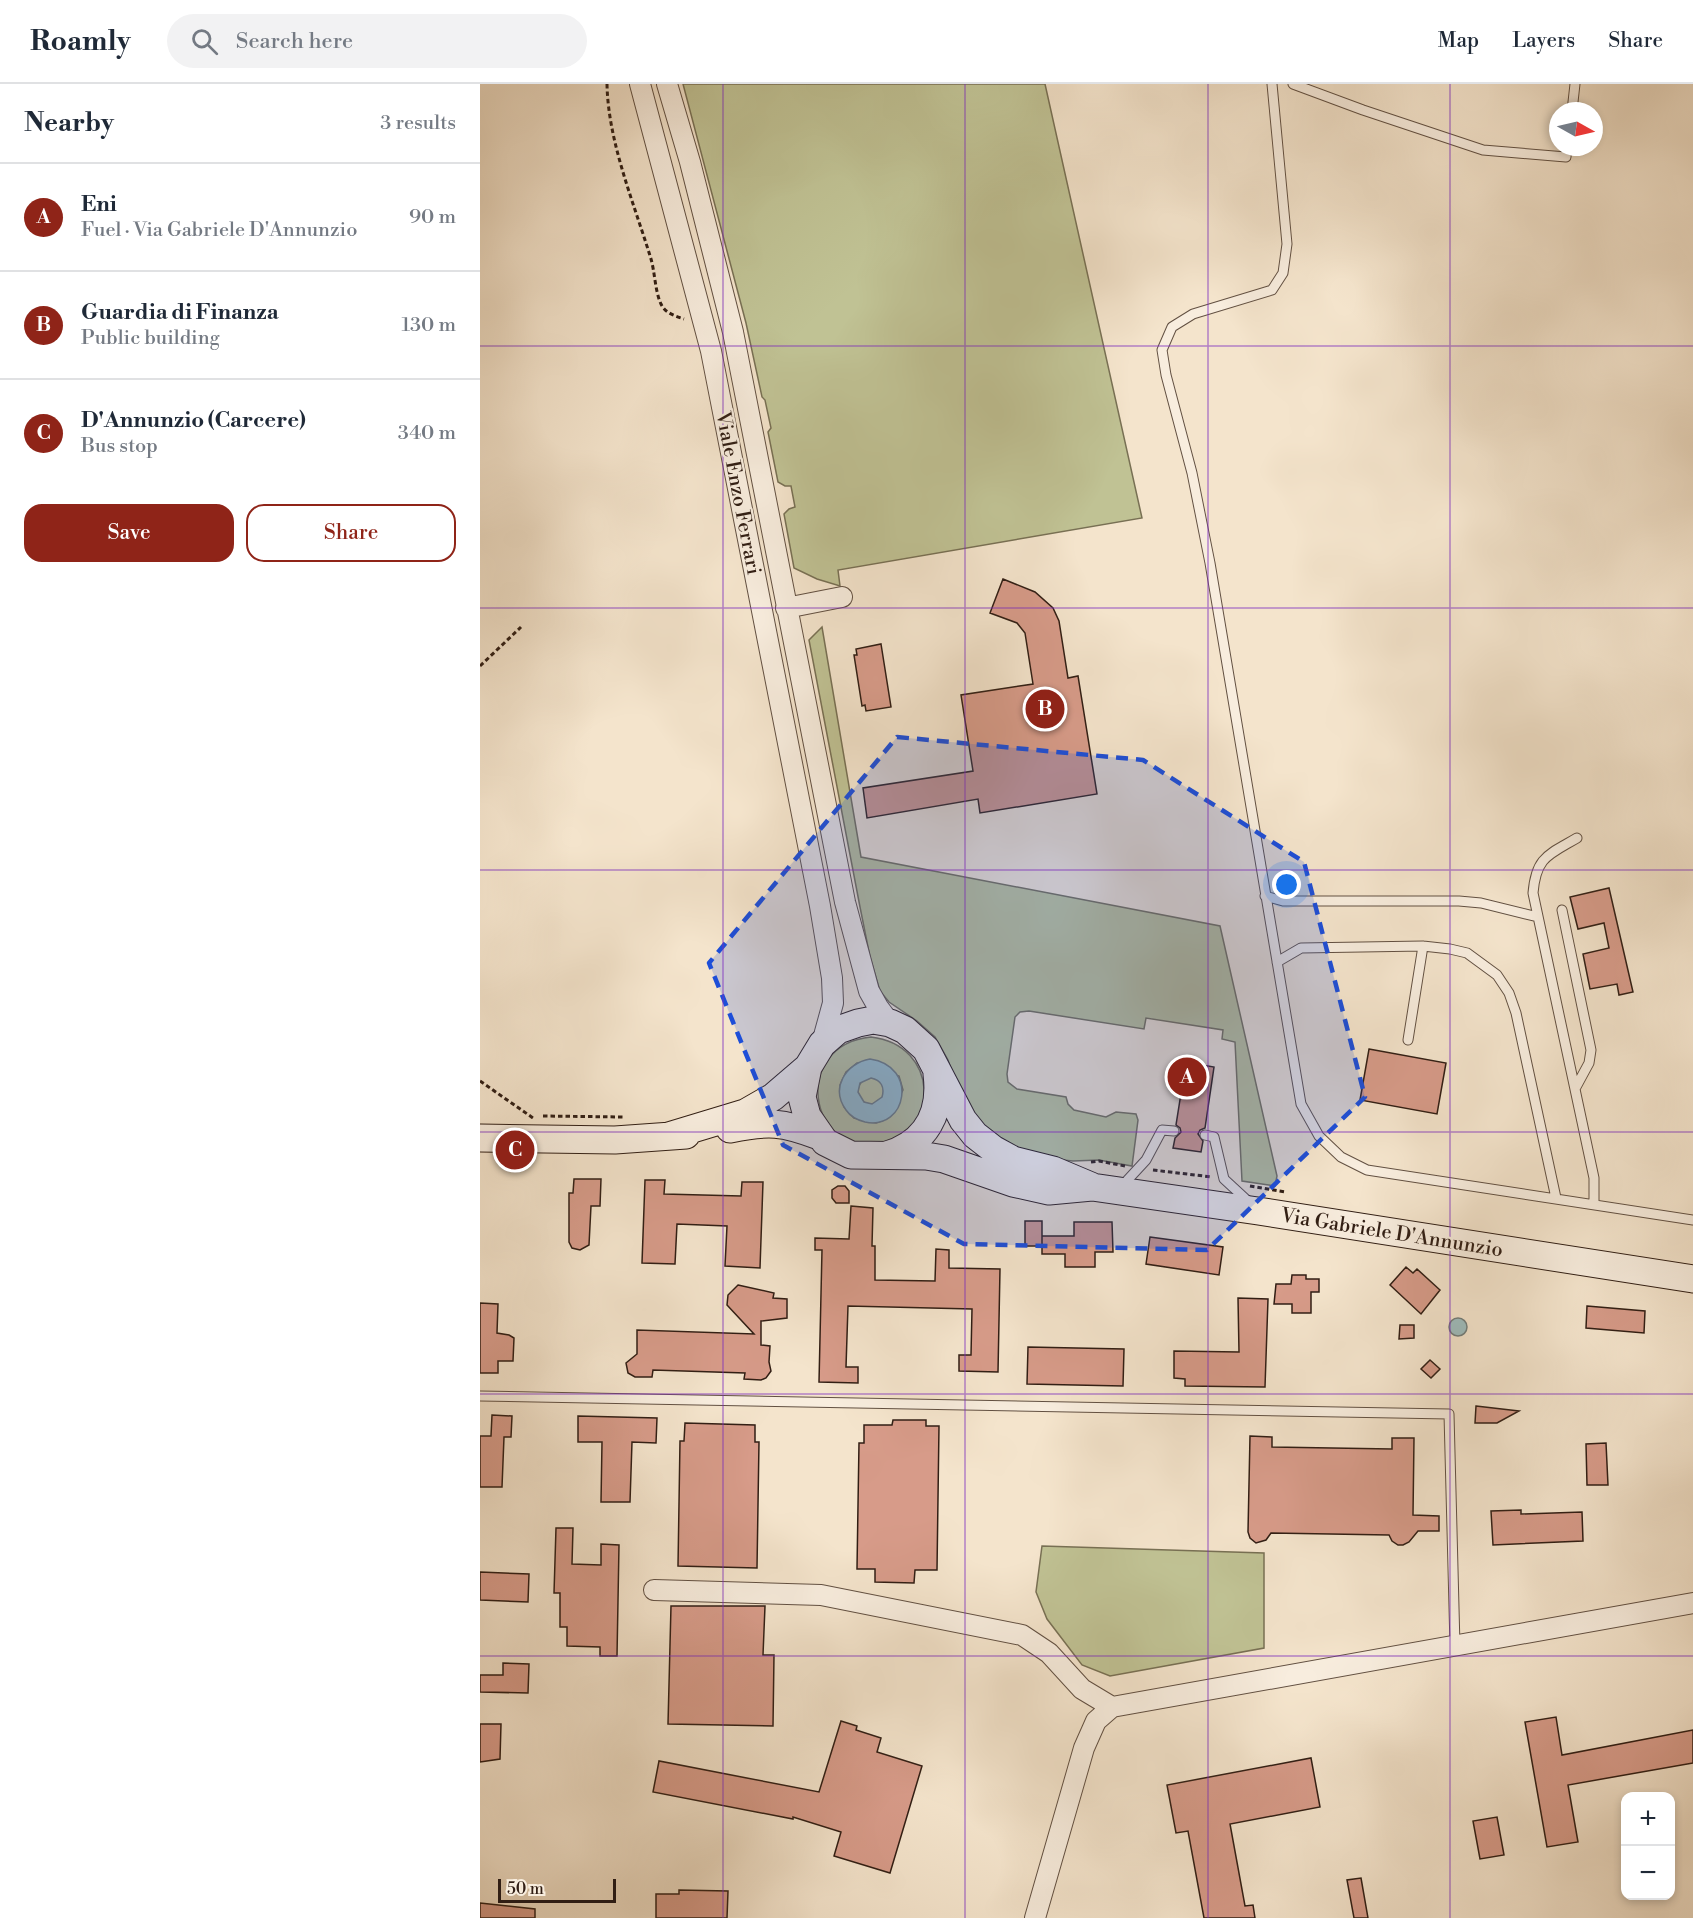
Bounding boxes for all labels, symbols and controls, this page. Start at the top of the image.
search box [167,14,587,68]
text: Roamly [30,24,131,59]
icon: search [188,25,221,58]
text: Search here [236,28,353,55]
text: Map [1438,28,1479,54]
text: Layers [1512,28,1575,54]
text: Share [1608,28,1663,54]
north arrow [1549,102,1603,156]
text: Nearby [24,107,114,139]
text: 3 results [380,111,456,136]
text: Eni [81,191,117,218]
text: A [36,205,51,230]
text: 90 m [409,205,456,230]
text: Fuel · Via Gabriele D'Annunzio [81,218,357,243]
text: Guardia di Finanza [81,299,279,326]
text: B [36,313,51,338]
text: 130 m [401,313,456,338]
text: Public building [81,326,220,351]
text: D'Annunzio (Carcere) [81,407,306,434]
street label: Viale Enzo Ferrari [709,408,766,578]
text: C [36,421,51,446]
text: 340 m [398,421,456,446]
text: Bus stop [81,434,158,459]
button: Save [24,504,234,562]
button: Share [246,504,456,562]
pin: B [1026,686,1064,732]
your location [1272,870,1301,899]
pin: A [1168,1054,1206,1100]
pin: C [495,1128,534,1172]
street label: Via Gabriele D'Annunzio [1278,1203,1505,1263]
map controls [1621,1792,1675,1900]
button: + [1621,1792,1675,1846]
button: − [1621,1846,1675,1900]
scale bar [498,1876,616,1904]
text: 50 m [507,1879,544,1899]

